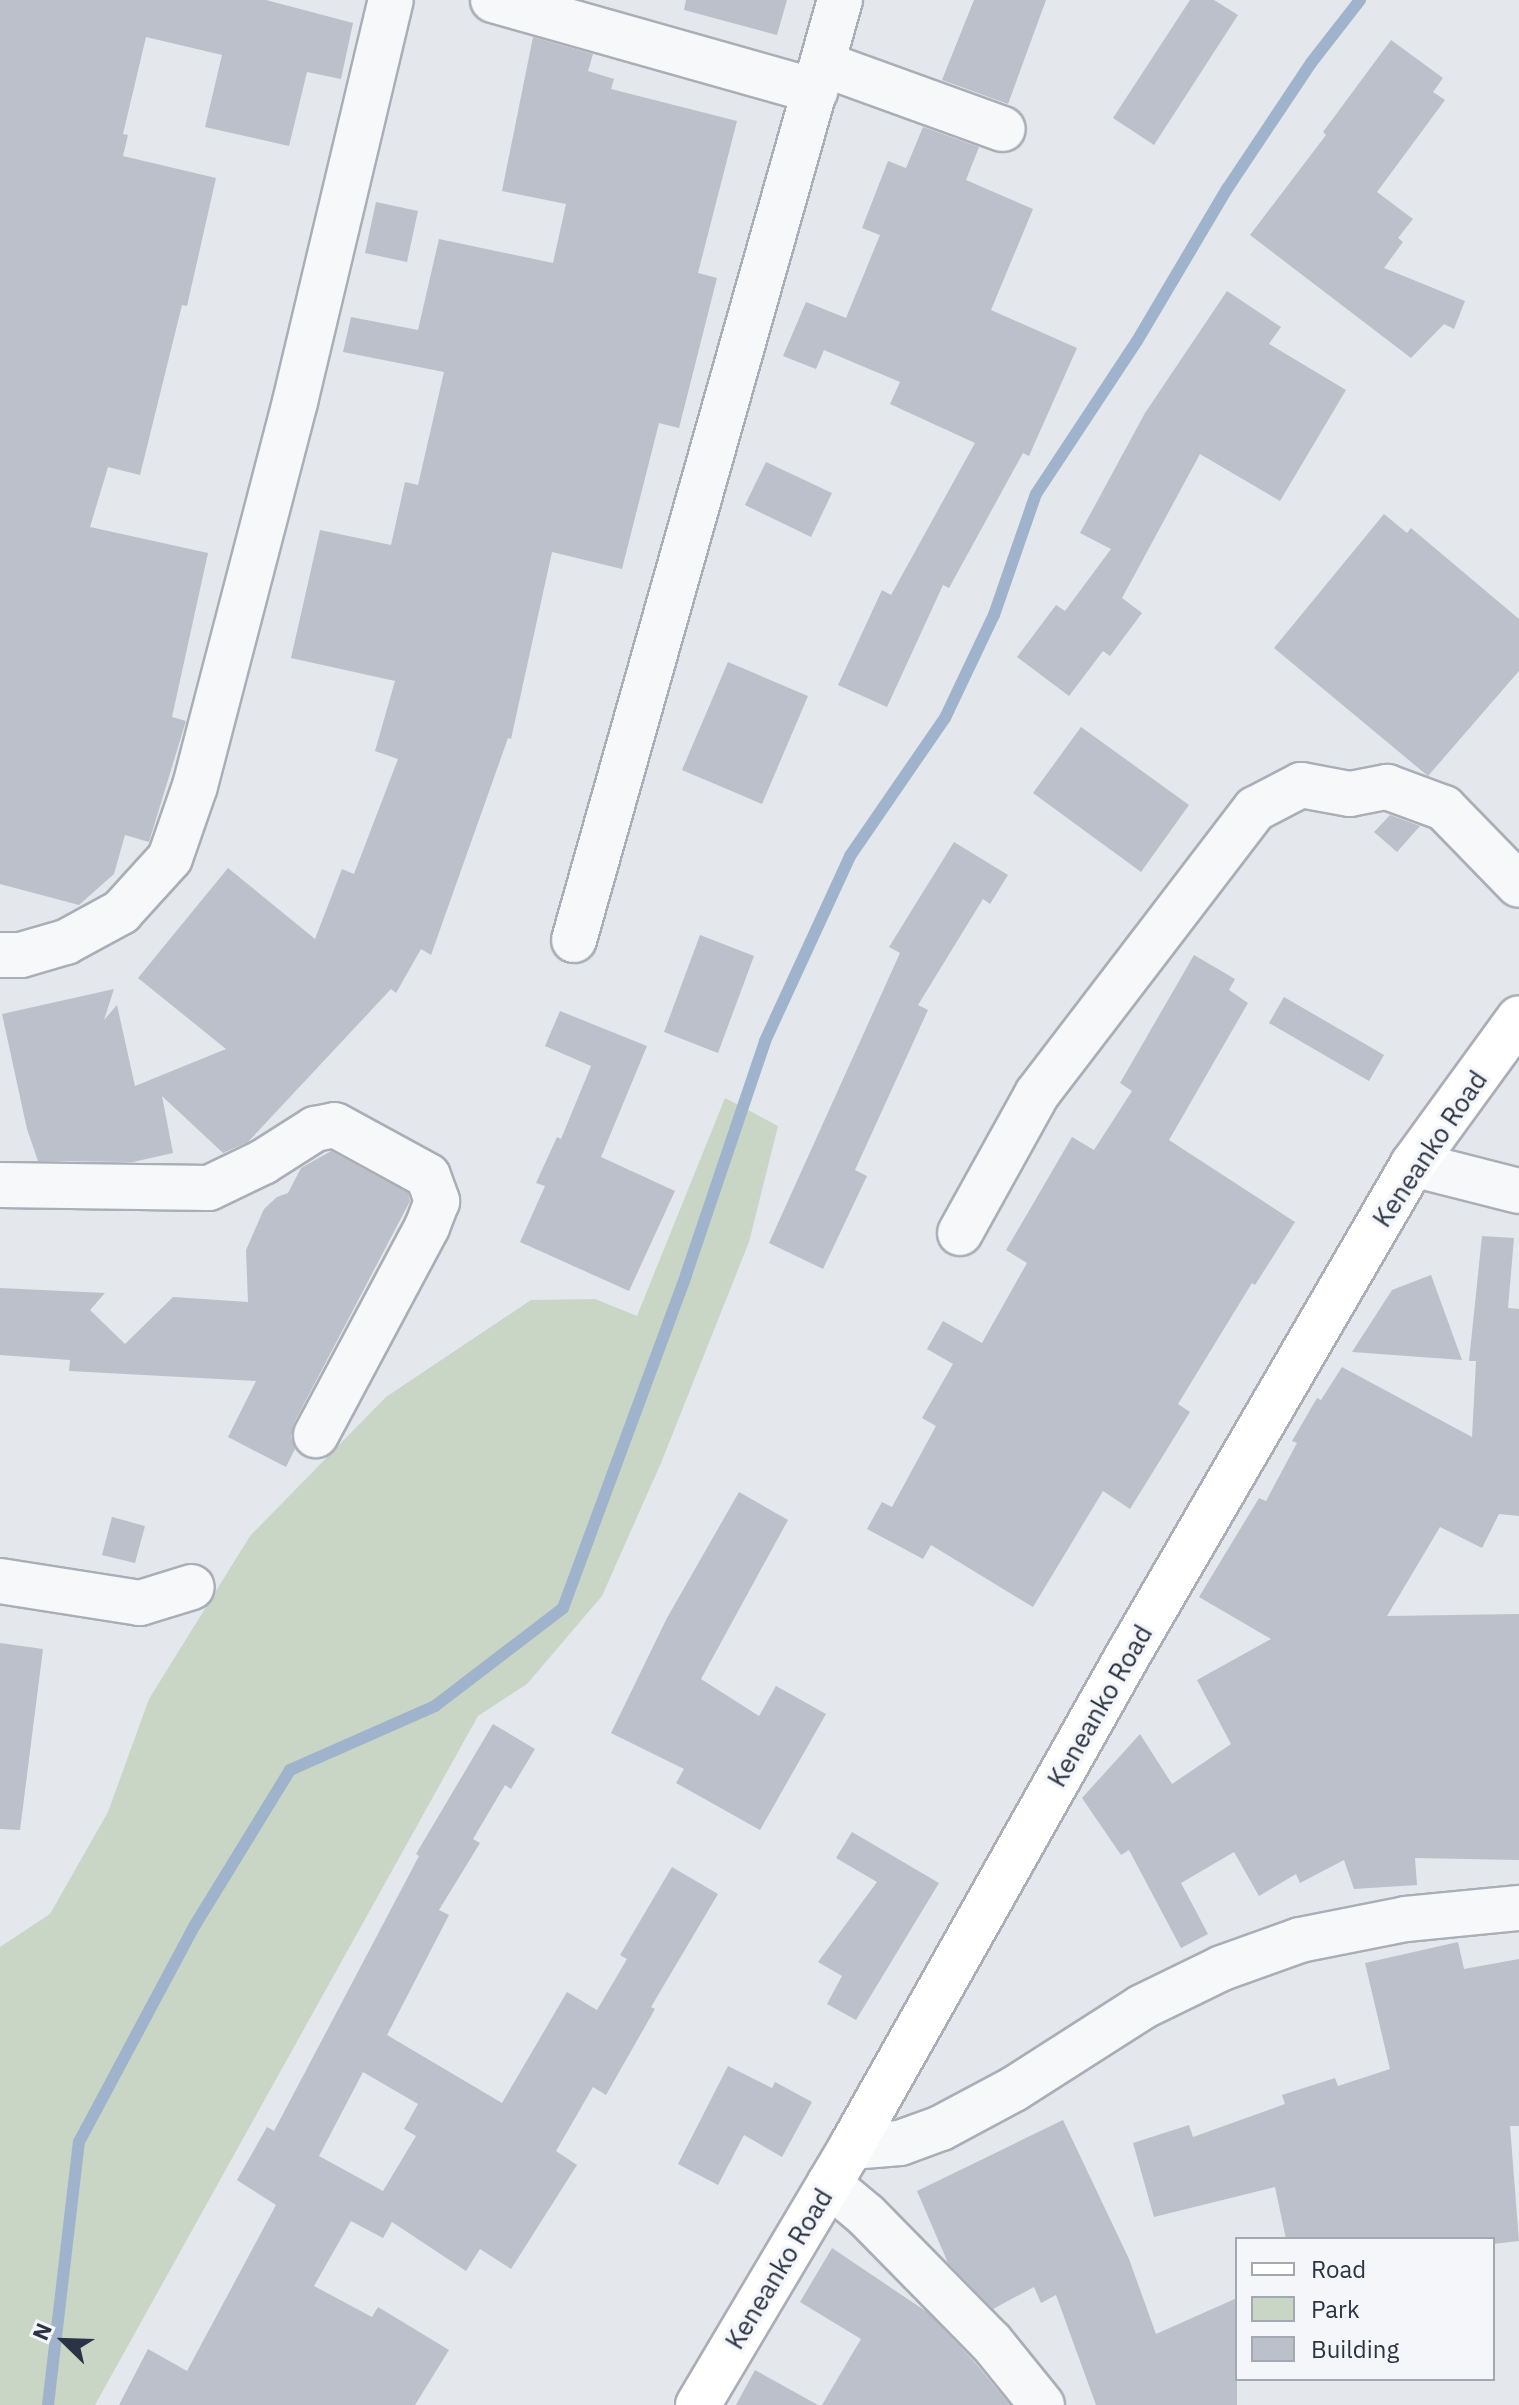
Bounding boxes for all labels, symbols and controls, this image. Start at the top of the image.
street label: Keneanko Road [1366,1065,1494,1233]
street label: Keneanko Road [1041,1620,1159,1792]
street label: Keneanko Road [719,2183,839,2355]
legend [1235,2237,1495,2381]
text: Road [1311,2253,1366,2285]
text: Park [1311,2293,1360,2325]
north arrow [24,2301,104,2381]
text: N [25,2318,58,2344]
text: Building [1311,2333,1399,2365]

